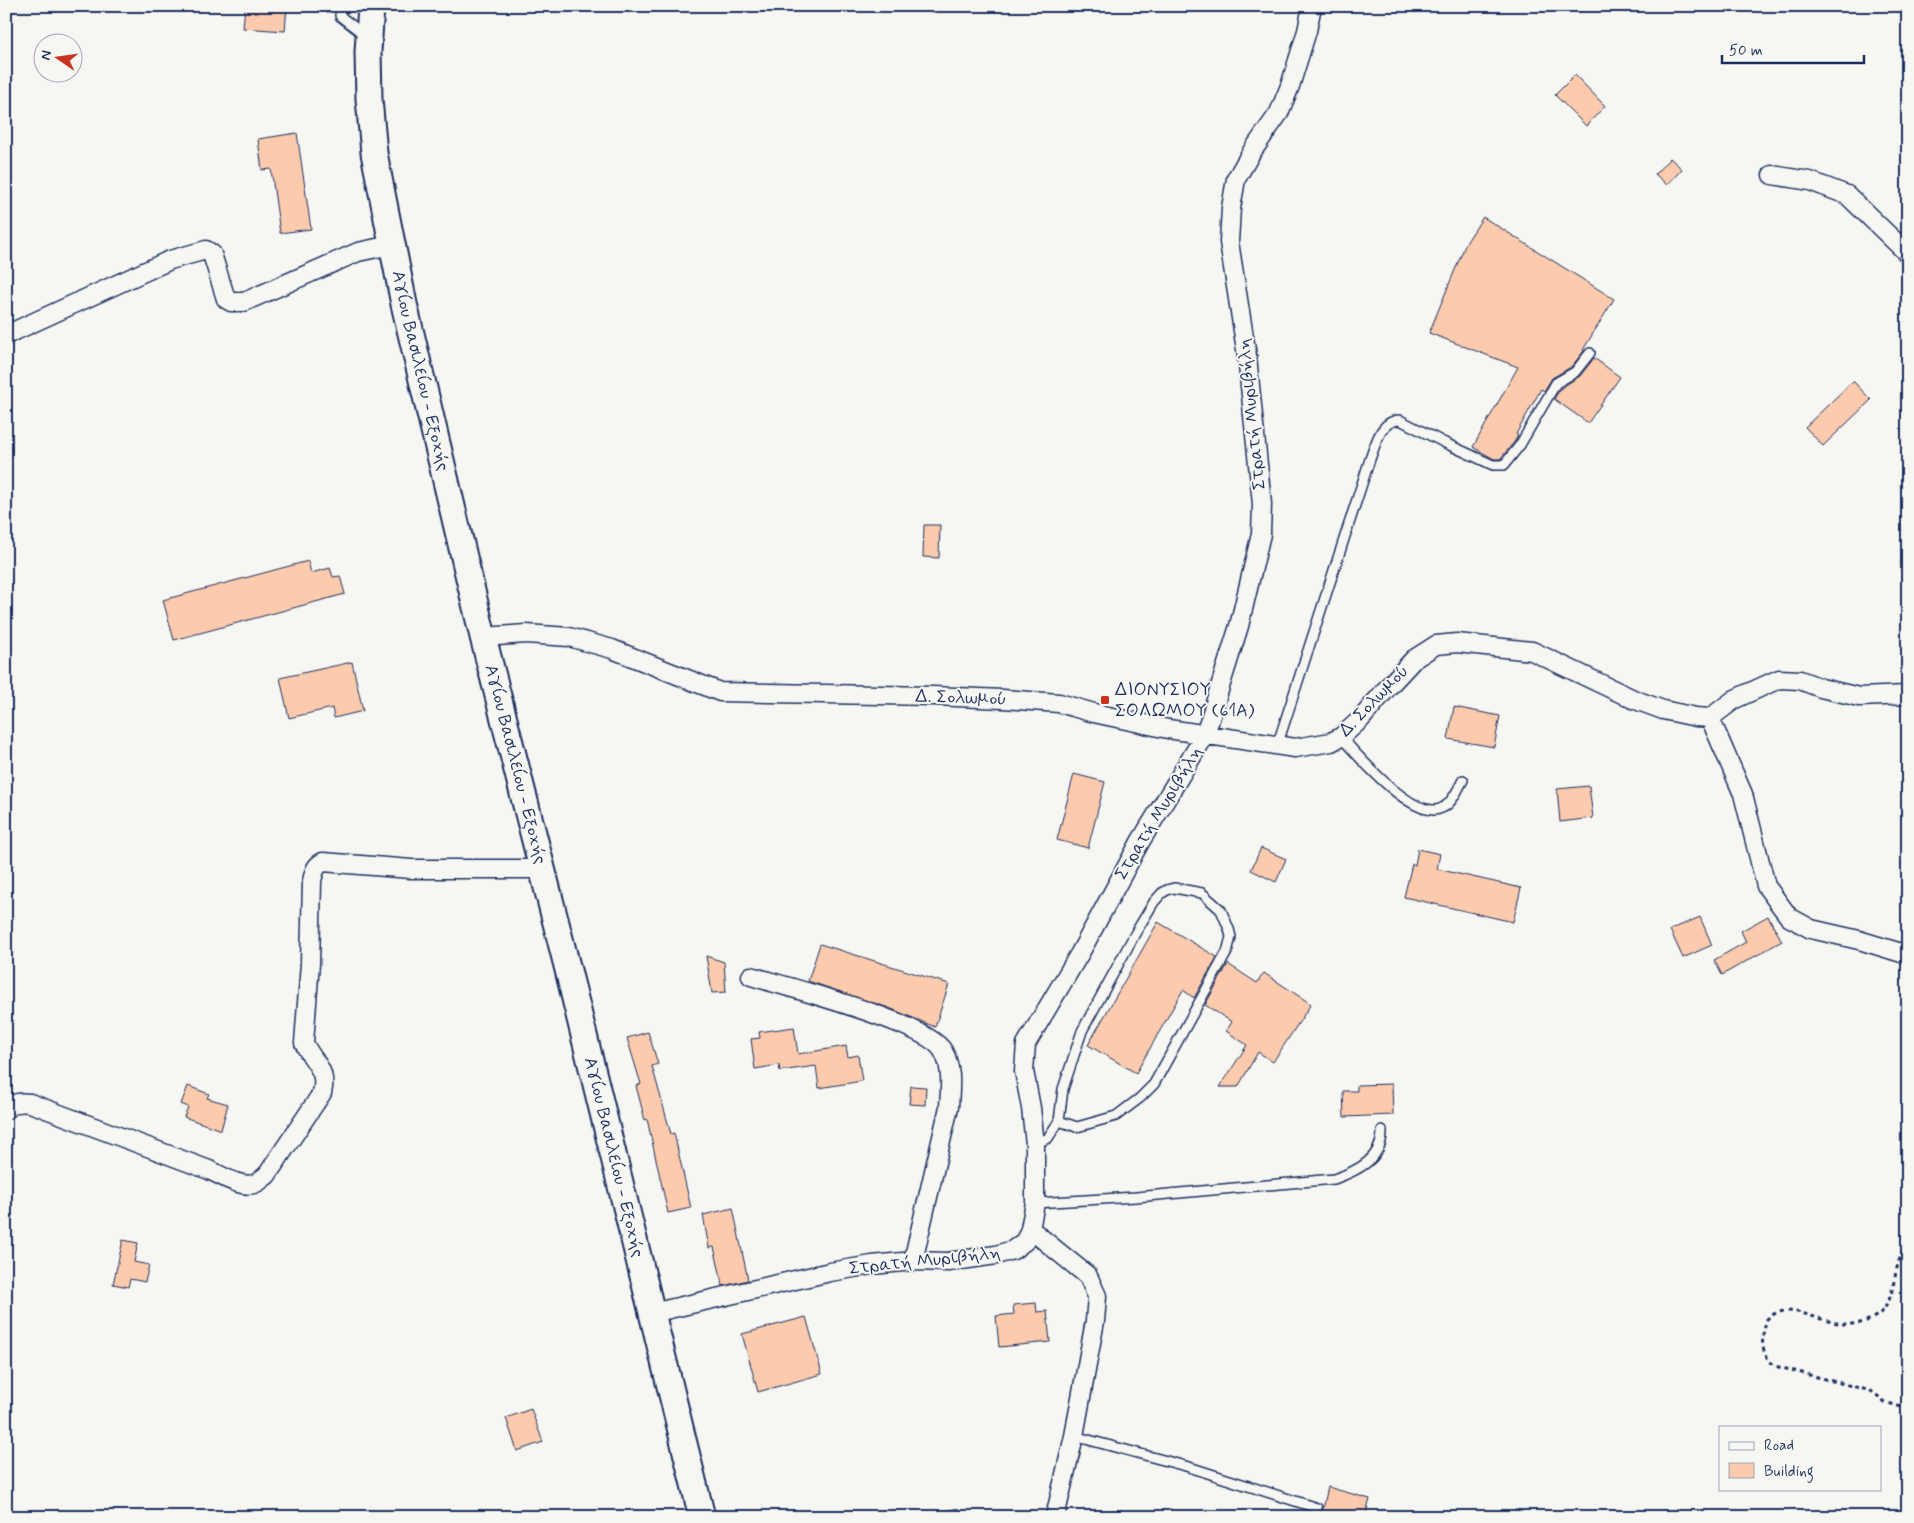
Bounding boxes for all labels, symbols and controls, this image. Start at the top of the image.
north arrow [32,32,82,82]
scale bar [1722,32,1864,64]
text: 50 m [1729,41,1763,61]
text: N [36,49,56,62]
street label: Αγίου Βασιλείου - Εξοχής [386,268,455,474]
street label: Στρατή Μυριβήλη [1232,337,1272,491]
street label: Δ. Σολωμού [1334,660,1414,742]
street label: Αγίου Βασιλείου - Εξοχής [479,662,553,867]
place label: ΔΙΟΝΥΣΙΟΥ ΣΟΛΩΜΟΥ (61Α) [1115,678,1255,723]
street label: Δ. Σολωμού [915,684,1007,712]
marker: ΔΙΟΝΥΣΙΟΥ ΣΟΛΩΜΟΥ (61Α) [1099,694,1111,706]
street label: Στρατή Μυριβήλη [1109,742,1209,884]
street label: Αγίου Βασιλείου - Εξοχής [578,1055,650,1260]
street label: Στρατή Μυριβήλη [848,1241,1002,1281]
legend [1719,1426,1882,1490]
text: Road [1764,1436,1794,1456]
text: Building [1764,1462,1814,1483]

